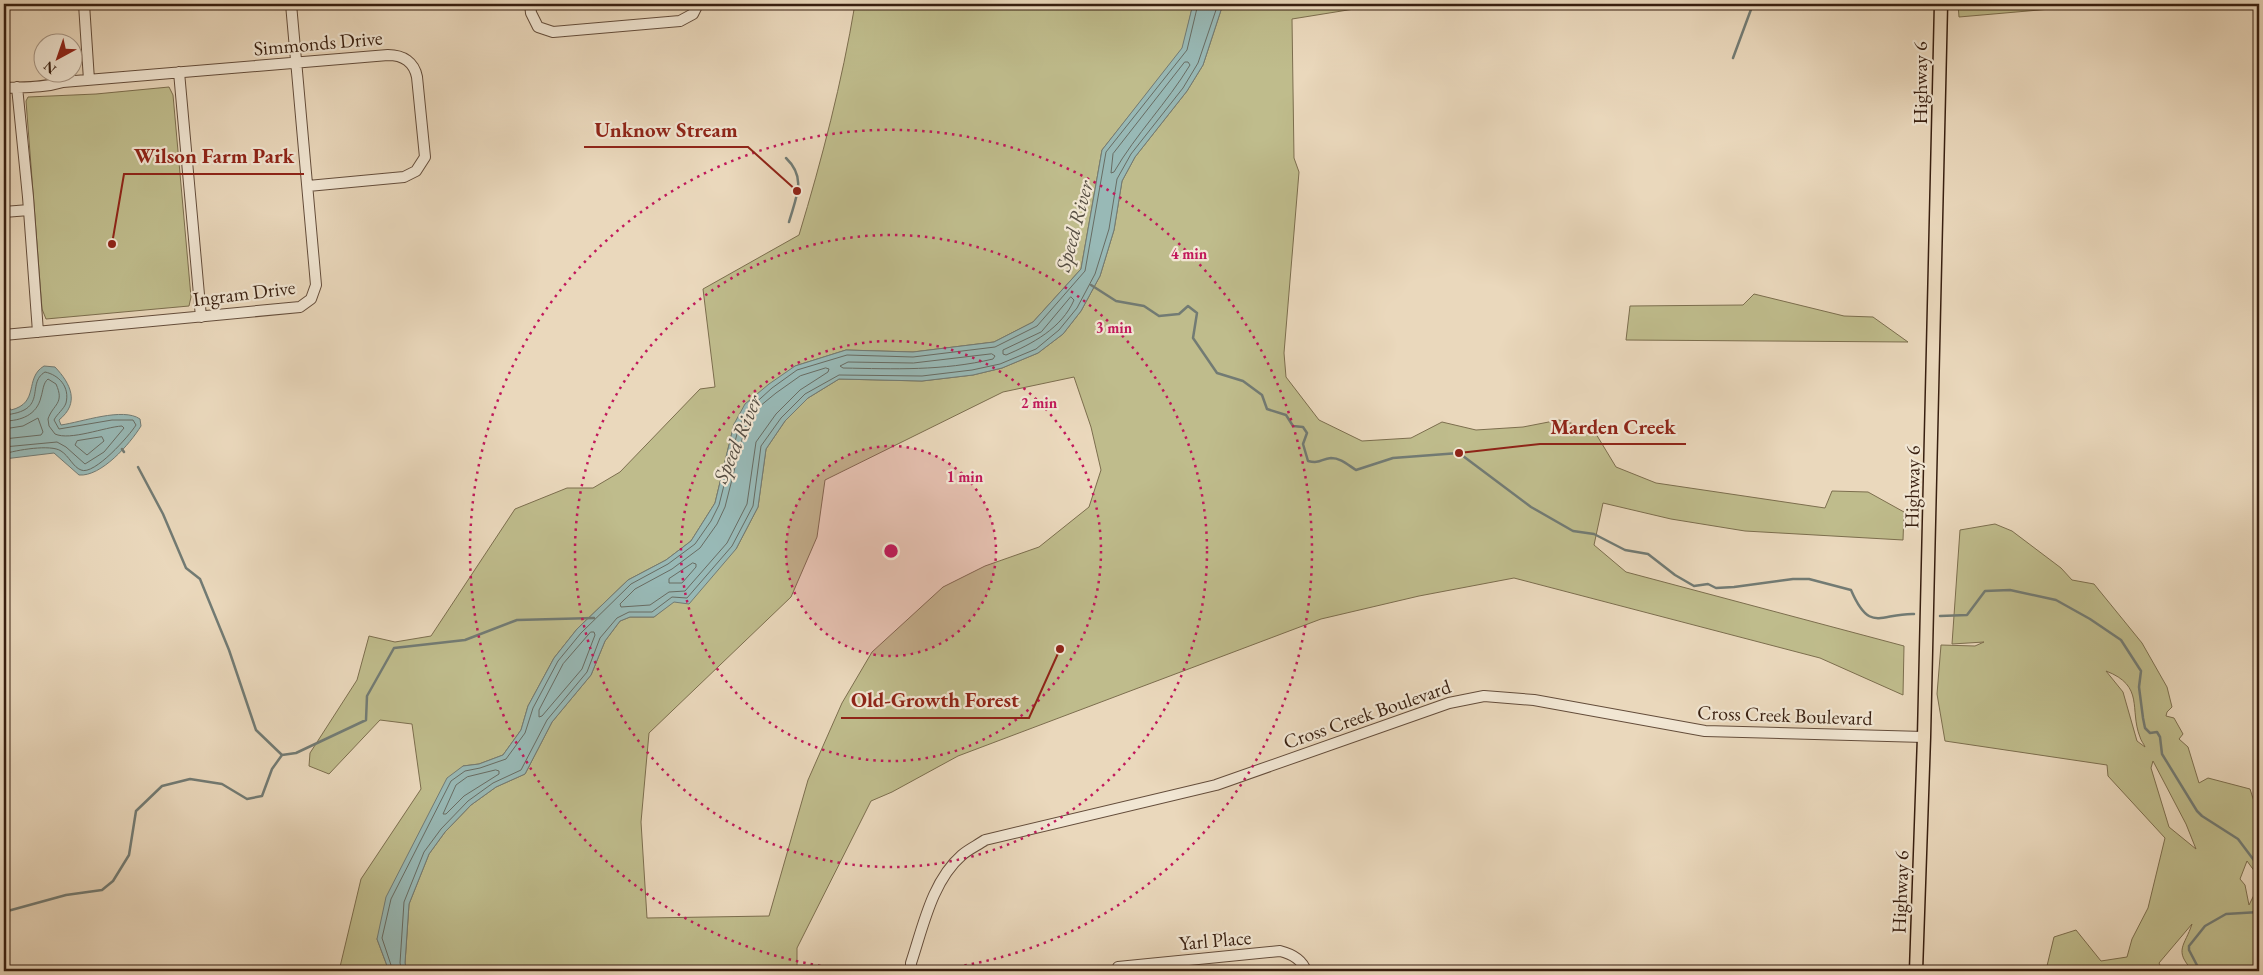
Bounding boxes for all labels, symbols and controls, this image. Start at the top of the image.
street label: Simmonds Drive [253,24,384,62]
north arrow [32,32,82,82]
street label: Highway 6 [1907,41,1933,125]
text: N [39,57,60,78]
callout: Unknow Stream [584,111,748,147]
text: Unknow Stream [594,116,738,143]
callout: Wilson Farm Park [124,138,304,174]
text: Wilson Farm Park [134,142,295,169]
water label: Speed River [1049,177,1099,275]
text: 4 min [1171,244,1208,263]
street label: Ingram Drive [191,274,297,312]
text: 3 min [1096,318,1133,337]
water label: Speed River [706,390,768,488]
text: 2 min [1021,393,1058,412]
callout: Marden Creek [1540,408,1686,444]
text: Marden Creek [1550,413,1676,440]
street label: Highway 6 [1898,445,1926,529]
text: 1 min [947,467,984,486]
centre of rings [882,542,900,560]
street label: Cross Creek Boulevard [1280,673,1455,755]
callout: Old-Growth Forest [841,682,1029,718]
text: Old-Growth Forest [851,686,1019,713]
street label: Cross Creek Boulevard [1697,699,1874,731]
street label: Highway 6 [1886,850,1914,934]
street label: Yarl Place [1178,924,1252,956]

